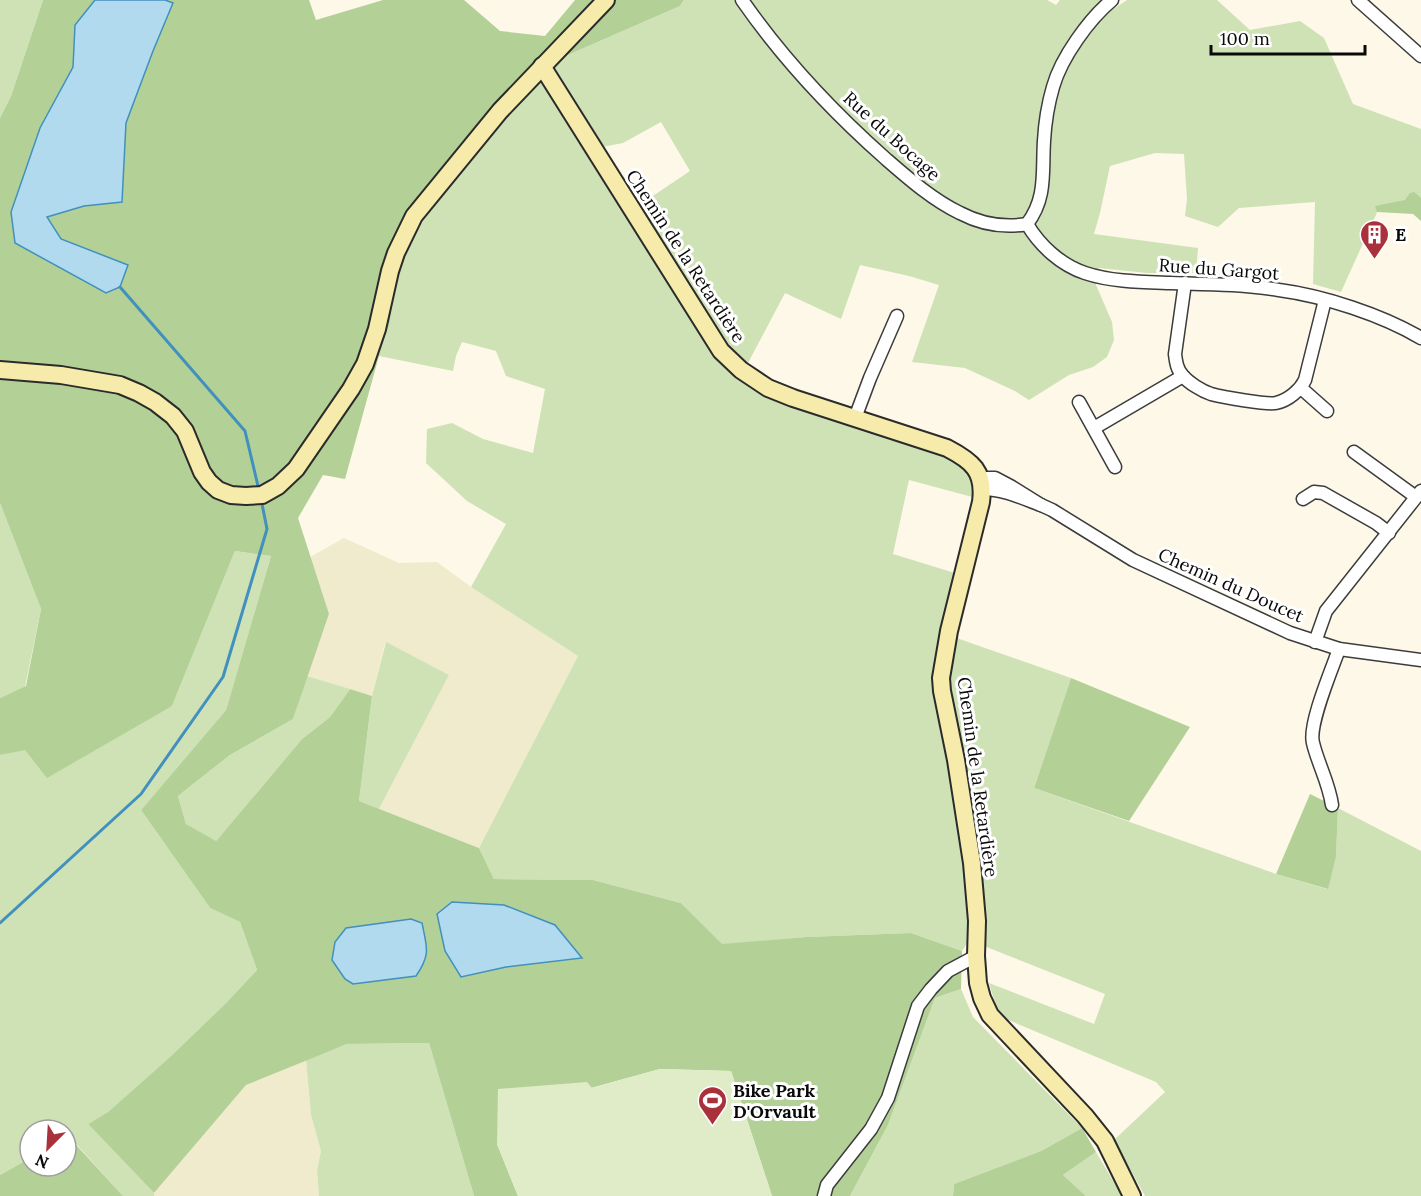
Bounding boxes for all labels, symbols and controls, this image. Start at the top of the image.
scale bar [1211,18,1366,56]
text: 100 m [1220,27,1270,50]
street label: Rue du Bocage [839,86,946,186]
street label: Chemin de la Retardière [621,165,751,347]
building icon: E [1358,218,1390,260]
place label: E [1395,223,1406,246]
street label: Rue du Gargot [1158,253,1280,285]
street label: Chemin du Doucet [1155,543,1307,627]
street label: Chemin de la Retardière [953,675,1003,879]
place label: Bike Park D'Orvault [733,1079,816,1123]
sports icon: Bike Park D'Orvault [696,1084,728,1126]
north arrow [18,1118,78,1178]
text: N [32,1150,52,1173]

